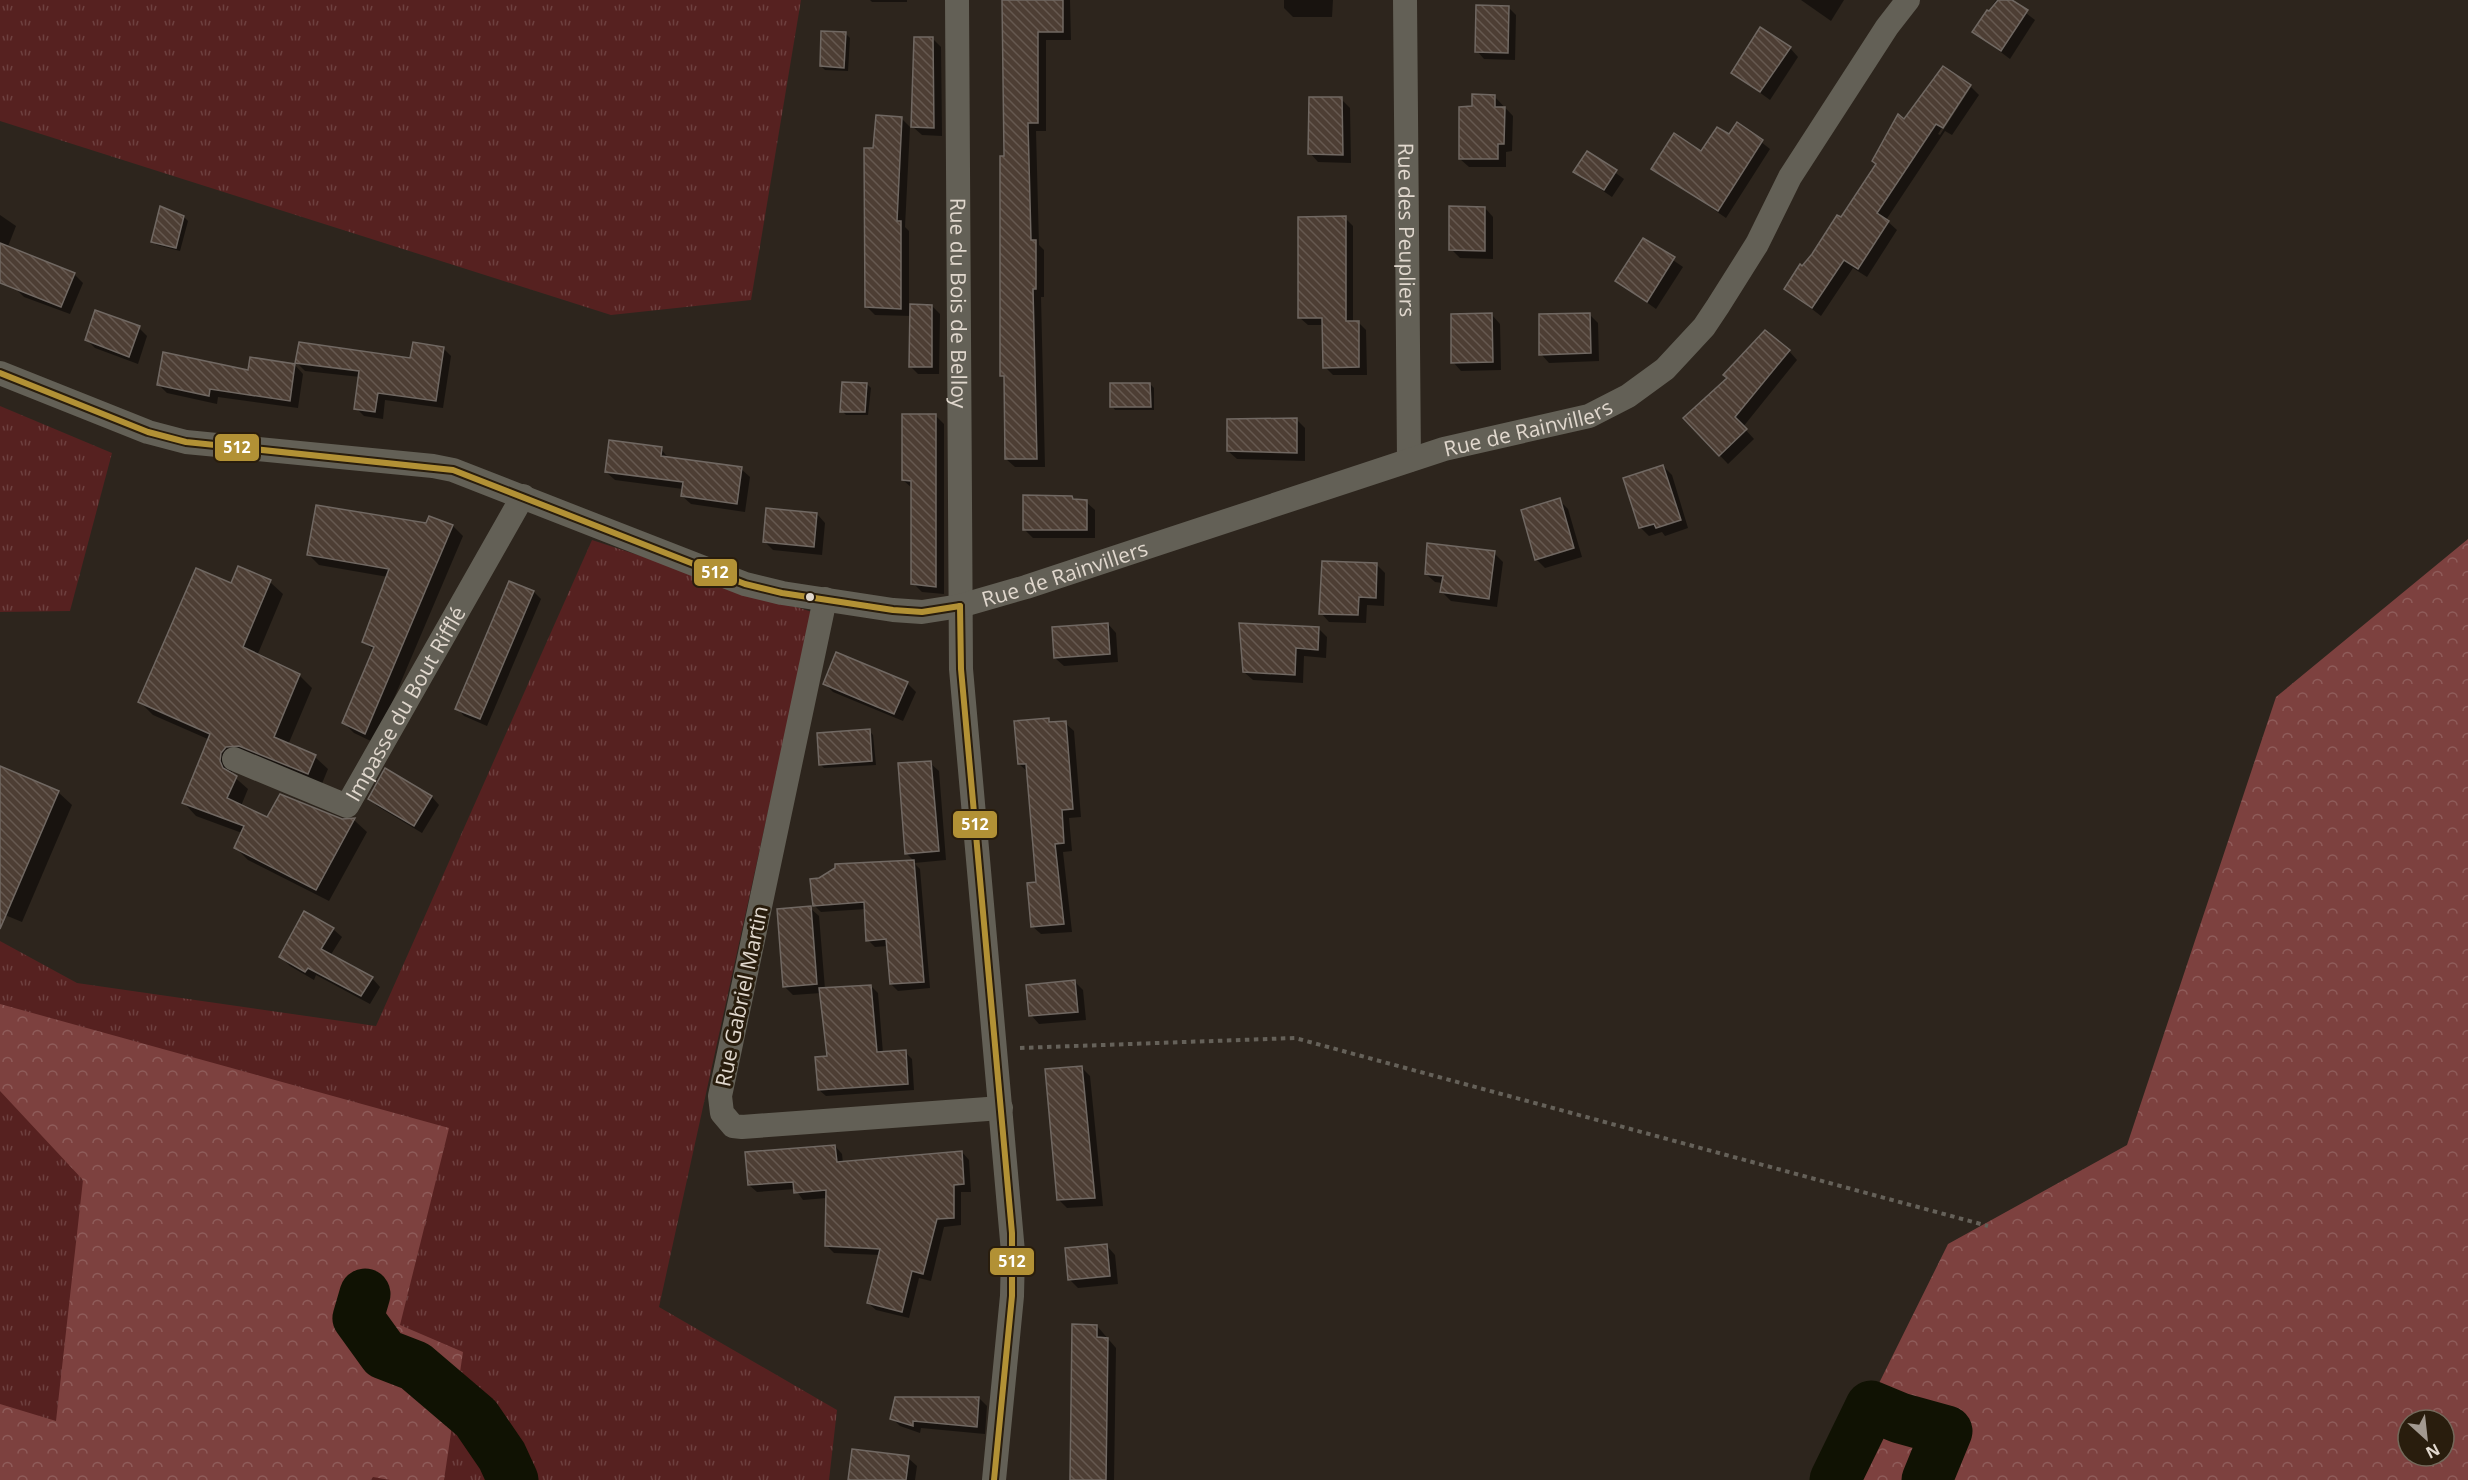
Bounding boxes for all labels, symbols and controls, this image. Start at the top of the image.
street label: Rue des Peupliers [1392,143,1422,317]
street label: Rue du Bois de Belloy [944,198,973,409]
street label: Rue de Rainvillers [1441,392,1617,463]
line badge: 512 [214,433,260,462]
text: 512 [223,436,251,458]
street label: Rue de Rainvillers [978,534,1151,613]
line badge: 512 [693,558,738,587]
text: 512 [701,561,729,583]
unlabelled marker [804,591,816,603]
street label: Impasse du Bout Rifflé [339,601,472,806]
line badge: 512 [952,810,998,839]
text: 512 [961,813,989,835]
street label: Rue Gabriel Martin [708,903,774,1089]
line badge: 512 [989,1247,1035,1276]
text: 512 [998,1250,1026,1272]
north arrow [2396,1408,2456,1468]
text: N [2422,1439,2444,1464]

